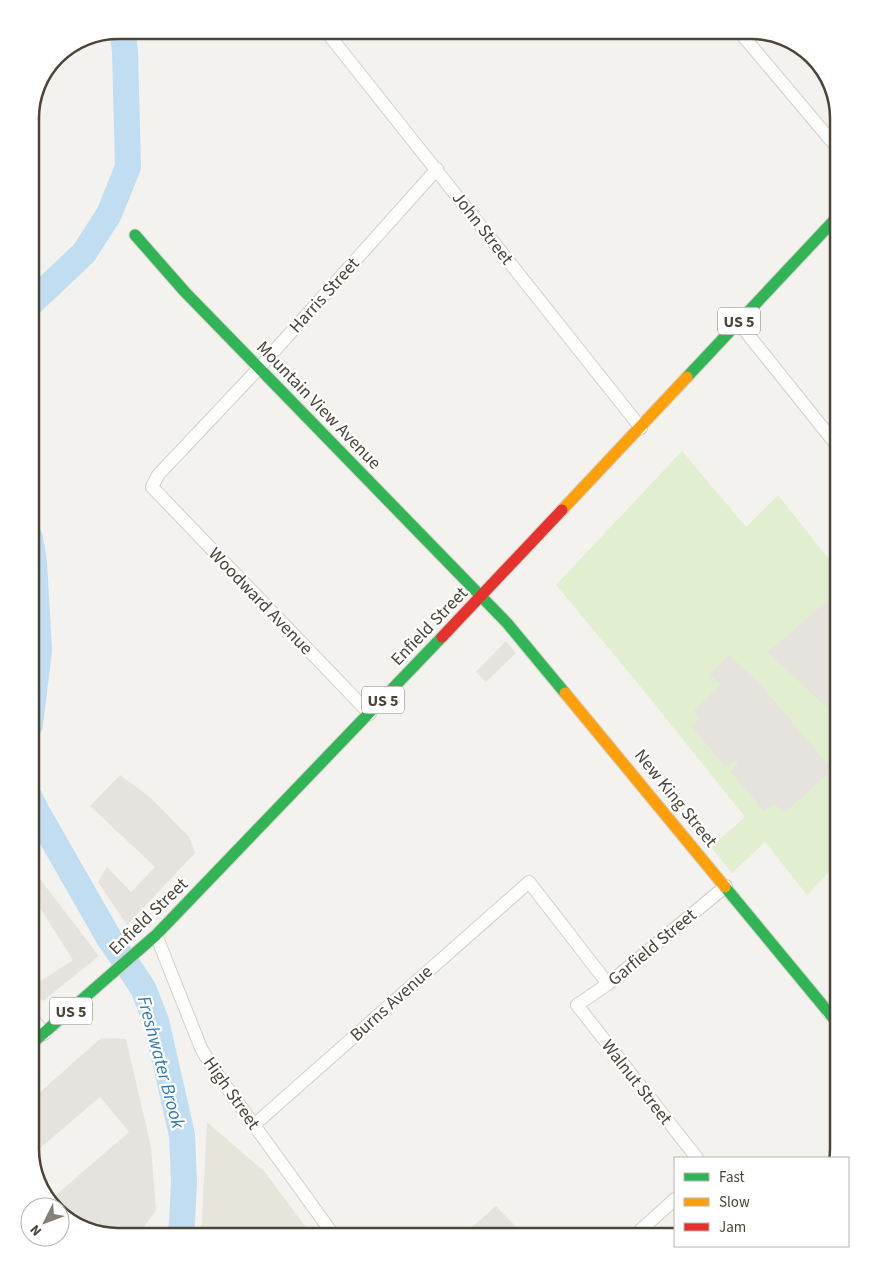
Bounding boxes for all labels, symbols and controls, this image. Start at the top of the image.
street label: John Street [446,186,519,270]
street label: Harris Street [284,252,365,339]
road number: US 5 [718,308,760,334]
street label: Mountain View Avenue [251,336,387,475]
street label: Woodward Avenue [203,542,319,661]
street label: Enfield Street [385,581,474,671]
road number: US 5 [362,686,404,714]
street label: New King Street [628,744,723,853]
street label: Enfield Street [103,872,193,961]
street label: Garfield Street [603,903,702,992]
street label: Burns Avenue [345,960,438,1047]
water label: Freshwater Brook [130,993,191,1133]
road number: US 5 [50,998,92,1024]
street label: Walnut Street [595,1034,678,1130]
street label: High Street [197,1052,266,1135]
legend [674,1157,849,1247]
text: Fast [719,1167,745,1188]
text: Slow [719,1192,750,1213]
north arrow [20,1197,70,1247]
text: Jam [719,1217,746,1238]
text: N [26,1220,47,1240]

